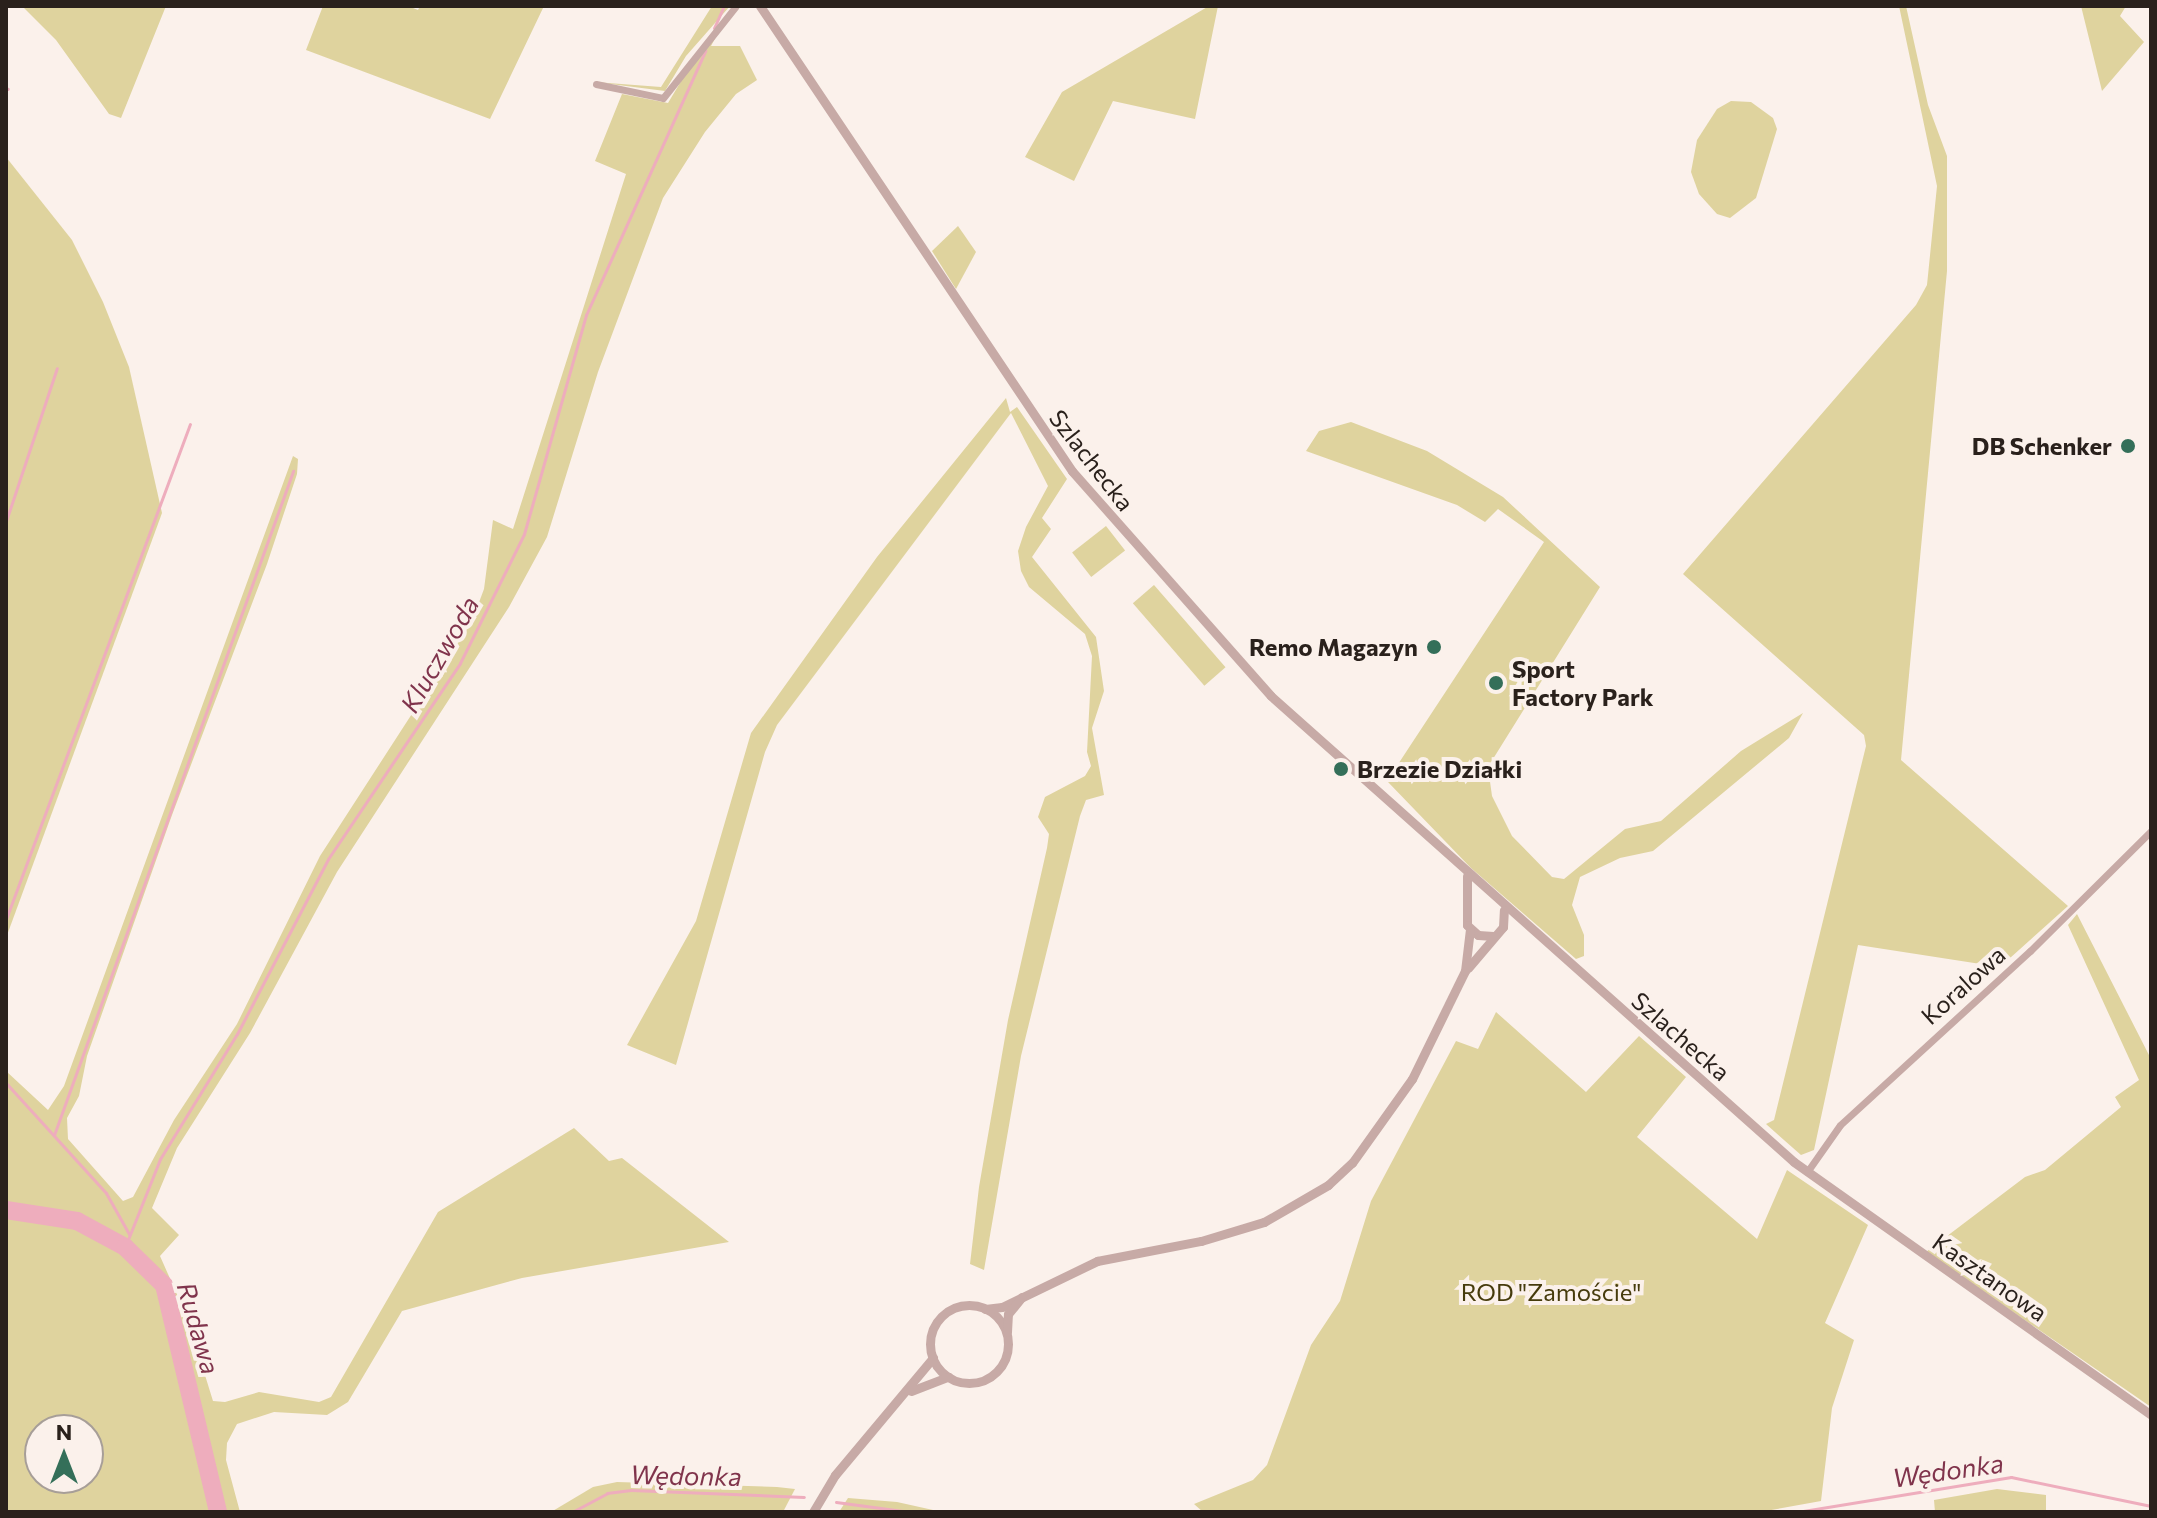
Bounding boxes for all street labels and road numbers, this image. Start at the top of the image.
street label: Szlachecka [1044,404,1140,516]
street label: Koralowa [1915,940,2011,1030]
street label: Szlachecka [1626,986,1736,1086]
street label: Kasztanowa [1927,1227,2053,1327]

